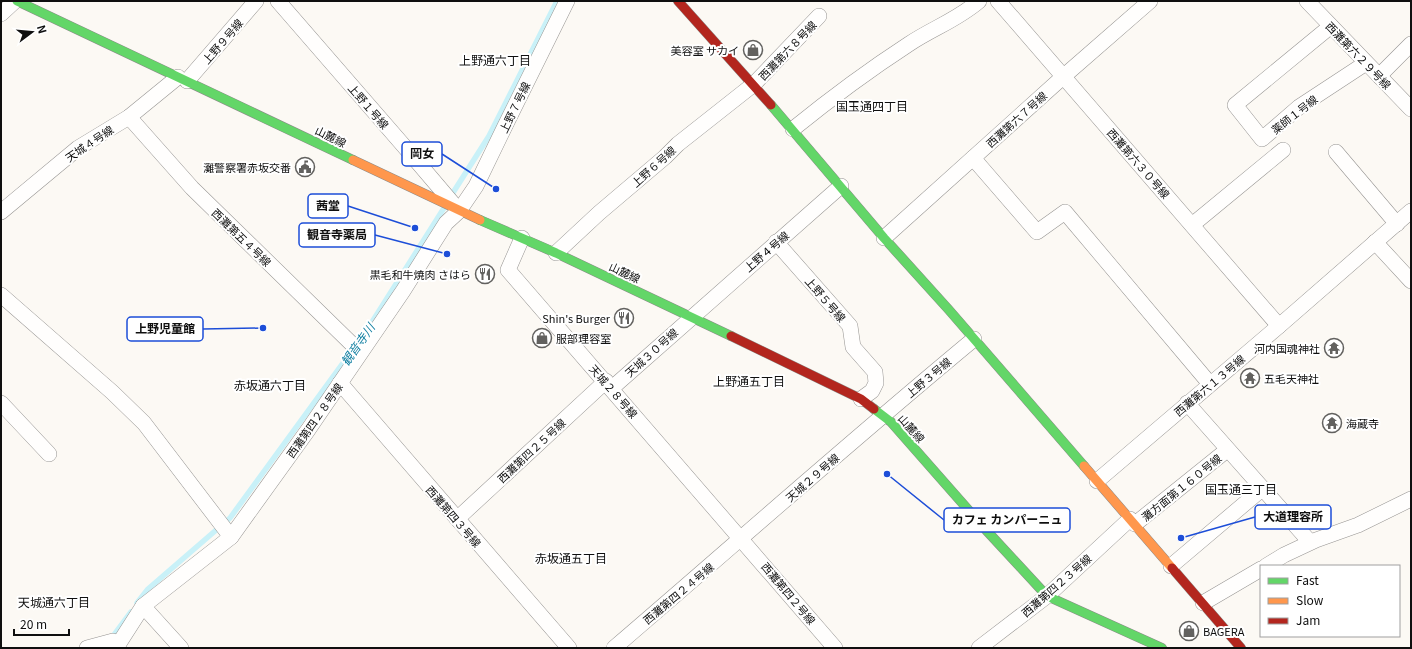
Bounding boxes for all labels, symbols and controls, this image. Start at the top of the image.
north arrow [12,12,52,52]
street label: 上野９号線 [198,15,246,67]
street label: 西灘第六８号線 [755,17,819,83]
street label: 西灘第六２９号線 [1323,18,1395,92]
text: N [34,23,51,35]
shop icon: 美容室 サカイ [742,39,764,61]
place label: 美容室 サカイ [671,42,739,58]
district label: 上野通六丁目 [459,51,531,68]
street label: 上野７号線 [495,79,533,135]
street label: 上野１号線 [345,80,393,132]
street label: 西灘第六７号線 [982,87,1050,151]
street label: 薬師１号線 [1267,91,1321,137]
district label: 国玉通四丁目 [836,97,908,114]
street label: 天城４号線 [62,121,116,165]
street label: 山麓線 [313,122,349,150]
street label: 西灘第六３０号線 [1104,125,1174,201]
callout: 岡女 [402,142,442,166]
street label: 上野６号線 [627,142,679,190]
text: 岡女 [410,144,434,161]
public building icon: 灘警察署赤坂交番 [294,156,316,178]
place label: 灘警察署赤坂交番 [203,159,291,175]
callout: 茜堂 [308,194,348,218]
text: 茜堂 [316,196,340,213]
street label: 西灘第五４号線 [209,205,275,269]
callout: 観音寺薬局 [299,223,375,247]
text: 観音寺薬局 [307,225,367,242]
street label: 上野４号線 [740,227,792,275]
street label: 山麓線 [607,258,643,286]
restaurant icon: 黒毛和牛焼肉 さはら [474,263,496,285]
place label: 黒毛和牛焼肉 さはら [370,266,471,282]
street label: 上野５号線 [802,273,850,325]
restaurant icon: Shin's Burger [613,307,635,329]
place label: Shin's Burger [542,310,611,326]
callout: 上野児童館 [127,317,203,341]
water label: 観音寺川 [336,318,379,369]
text: 上野児童館 [135,319,195,336]
street label: 天城３０号線 [621,324,681,380]
shop icon: 服部理容室 [531,327,553,349]
place label: 服部理容室 [556,330,611,346]
temple icon: 河内国魂神社 [1323,337,1345,359]
place label: 河内国魂神社 [1254,340,1320,356]
street label: 西灘第六１３号線 [1170,351,1248,419]
street label: 上野３号線 [902,353,954,401]
street label: 天城２８号線 [586,361,642,421]
temple icon: 五毛天神社 [1239,367,1261,389]
place label: 五毛天神社 [1264,370,1319,386]
district label: 上野通五丁目 [713,372,785,389]
district label: 赤坂通六丁目 [234,376,306,393]
street label: 西灘第四２８号線 [282,379,346,461]
street label: 山麓線 [895,410,929,446]
temple icon: 海蔵寺 [1321,412,1343,434]
street label: 西灘第四２５号線 [493,414,569,486]
place label: 海蔵寺 [1346,415,1379,431]
street label: 天城２９号線 [782,449,842,505]
street label: 灘方面第１６０号線 [1137,450,1225,524]
district label: 国玉通三丁目 [1205,480,1277,497]
street label: 西灘第四３号線 [423,482,485,550]
callout: 大道理容所 [1255,505,1331,529]
text: 大道理容所 [1263,507,1323,524]
callout: カフェ カンパーニュ [944,508,1070,532]
text: カフェ カンパーニュ [952,510,1062,527]
district label: 赤坂通五丁目 [535,549,607,566]
street label: 西灘第四２３号線 [1018,550,1094,620]
street label: 西灘第四２号線 [758,558,820,628]
street label: 西灘第四２４号線 [639,559,717,627]
legend [1260,565,1400,637]
text: Fast [1296,571,1319,588]
text: Slow [1296,591,1324,608]
district label: 天城通六丁目 [18,593,90,610]
scale bar [14,611,69,637]
text: Jam [1296,611,1320,628]
text: 20 m [20,615,47,632]
shop icon: BAGERA [1178,620,1200,642]
place label: BAGERA [1203,623,1245,639]

